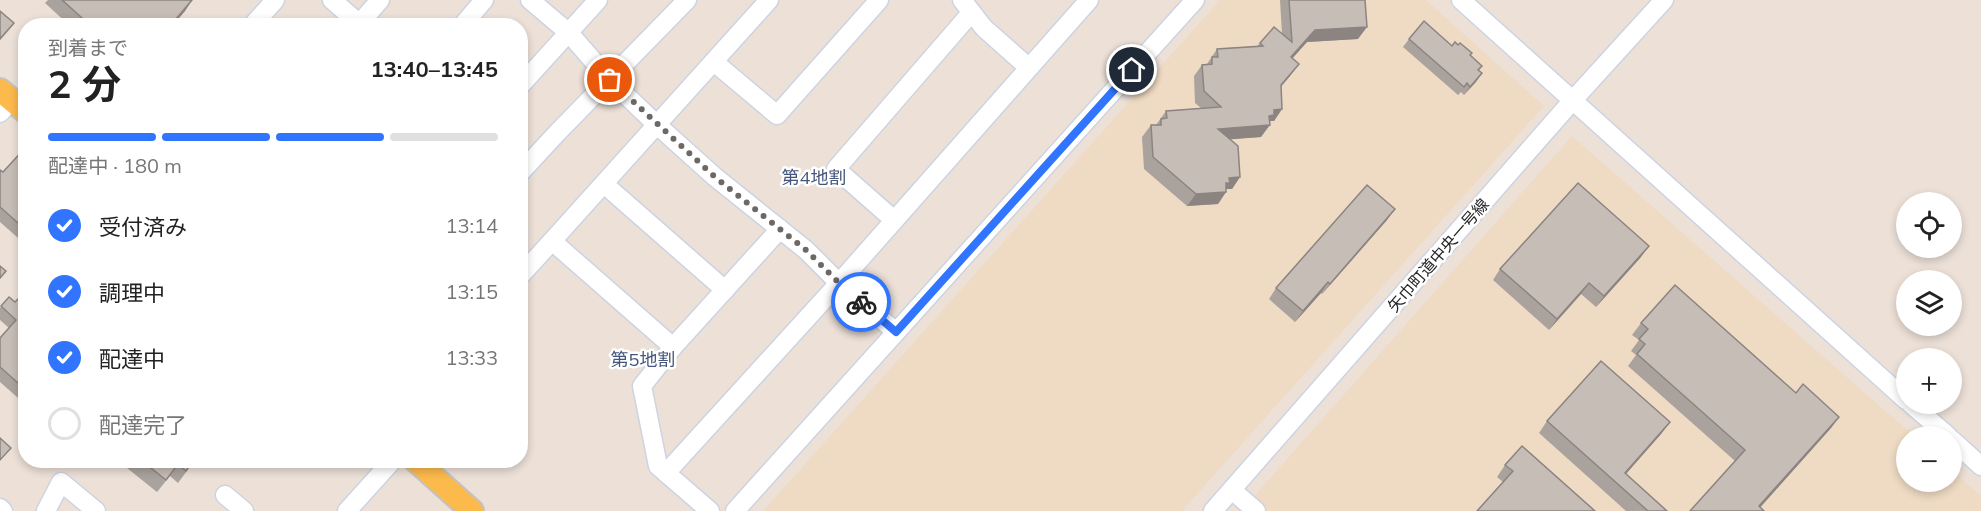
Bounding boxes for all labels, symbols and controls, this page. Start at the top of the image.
text: 到着まで [48,35,128,60]
pin [1106,44,1157,95]
icon: home [1115,53,1148,86]
pin [584,54,635,105]
text: 13:40–13:45 [370,55,498,83]
text: 2 分 [48,59,121,108]
icon: bag [593,63,626,96]
text: 配達中 · 180 m [48,153,182,178]
district label: 第4地割 [782,166,846,189]
map controls [1896,192,1962,492]
button: locate [1896,192,1962,258]
street label: 矢巾町道中央一号線 [1383,194,1493,316]
icon: check [48,209,81,242]
text: 受付済み [99,213,187,241]
text: 13:14 [445,213,498,238]
button: layers [1896,270,1962,336]
courier [831,272,891,332]
icon: check [48,275,81,308]
text: 調理中 [99,279,165,307]
text: 13:15 [445,279,498,304]
icon: bike [845,286,878,319]
icon: check [48,341,81,374]
text: 配達中 [99,345,165,373]
text: 13:33 [445,345,498,370]
district label: 第5地割 [611,348,675,371]
button: + [1896,348,1962,414]
text: 配達完了 [99,411,187,439]
button: − [1896,426,1962,492]

